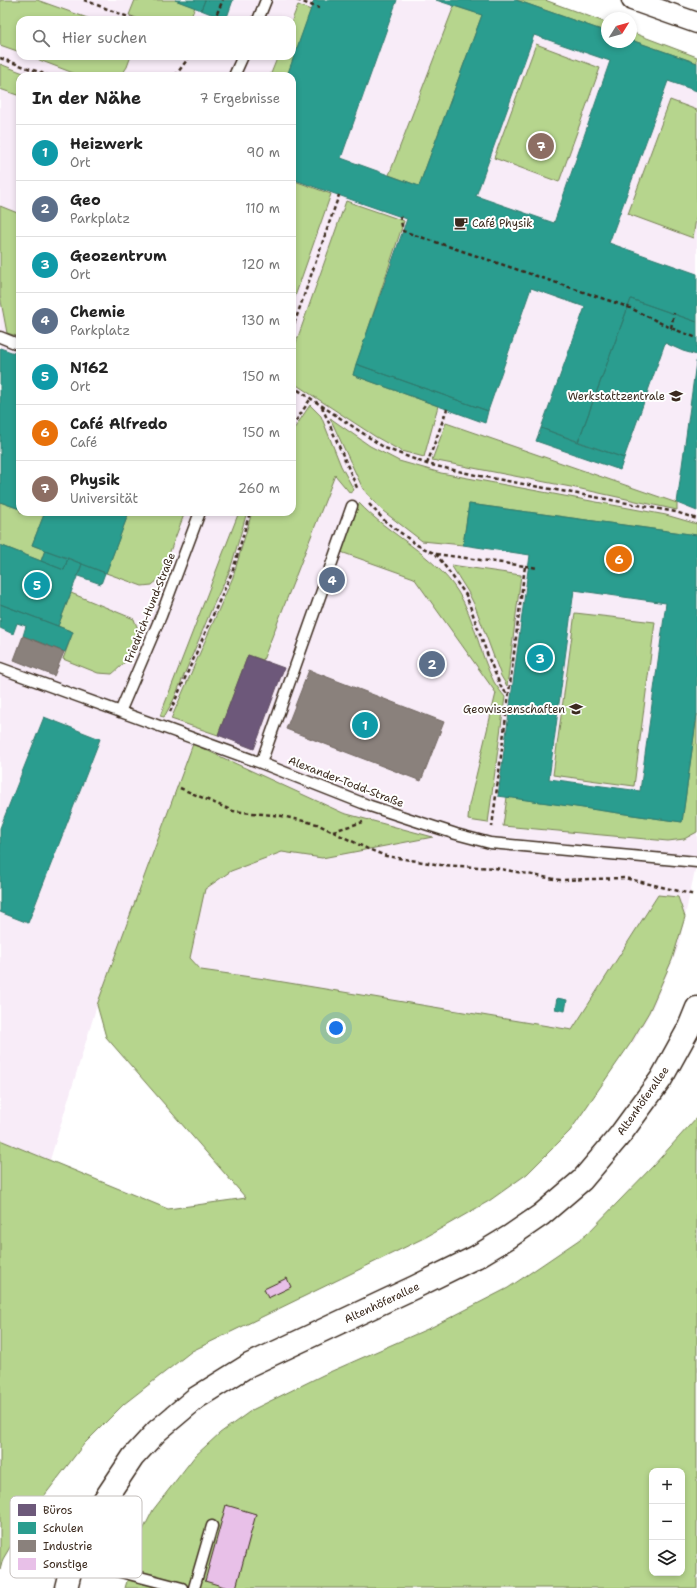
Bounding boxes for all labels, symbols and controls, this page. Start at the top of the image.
north arrow [601,12,637,48]
search box [16,16,296,60]
icon: search [30,27,52,49]
text: Hier suchen [62,28,147,48]
text: In der Nähe [32,87,141,109]
text: 7 Ergebnisse [200,90,280,107]
pin: 7 [528,131,554,161]
text: Heizwerk [70,134,143,154]
text: 1 [42,144,48,161]
text: 90 m [246,144,280,161]
text: Ort [70,154,91,171]
text: Geo [70,190,101,210]
text: 2 [40,200,50,217]
text: 110 m [245,200,280,217]
text: Parkplatz [70,210,130,227]
cafe icon: Café Physik [453,215,469,231]
place label: Café Physik [472,216,532,231]
text: Geozentrum [70,246,167,266]
text: 3 [40,256,50,273]
text: 120 m [242,256,280,273]
text: Ort [70,266,91,283]
text: Chemie [70,302,125,322]
text: 4 [40,312,50,329]
text: 130 m [242,312,280,329]
text: Parkplatz [70,322,130,339]
text: N162 [70,358,108,378]
text: 5 [41,368,49,385]
text: 150 m [242,368,280,385]
text: Ort [70,378,91,395]
school or university icon: Werkstattzentrale [668,388,684,404]
place label: Werkstattzentrale [568,389,665,404]
text: Café Alfredo [70,414,168,434]
text: 6 [40,424,50,441]
text: 150 m [242,424,280,441]
text: Café [70,434,97,451]
text: Physik [70,470,120,490]
text: 7 [40,480,50,497]
text: 260 m [238,480,280,497]
text: Universität [70,490,138,507]
pin: 6 [606,544,632,574]
street label: Friedrich-Hund-Straße [121,550,179,666]
pin: 4 [319,565,345,595]
pin: 5 [24,570,50,600]
pin: 3 [527,643,553,673]
pin: 2 [419,649,445,679]
school or university icon: Geowissenschaften [568,701,584,717]
place label: Geowissenschaften [463,702,565,717]
pin: 1 [352,710,378,740]
street label: Alexander-Todd-Straße [286,753,406,811]
your location [326,1018,346,1038]
street label: Altenhöferallee [613,1063,673,1139]
street label: Altenhöferallee [342,1279,422,1327]
map controls [649,1468,685,1576]
button: + [649,1468,685,1504]
legend [10,1496,142,1578]
text: Büros [43,1503,72,1518]
button: − [649,1504,685,1540]
text: Schulen [43,1521,84,1536]
text: Industrie [43,1539,92,1554]
button: layers [649,1540,685,1576]
text: Sonstige [43,1557,88,1572]

